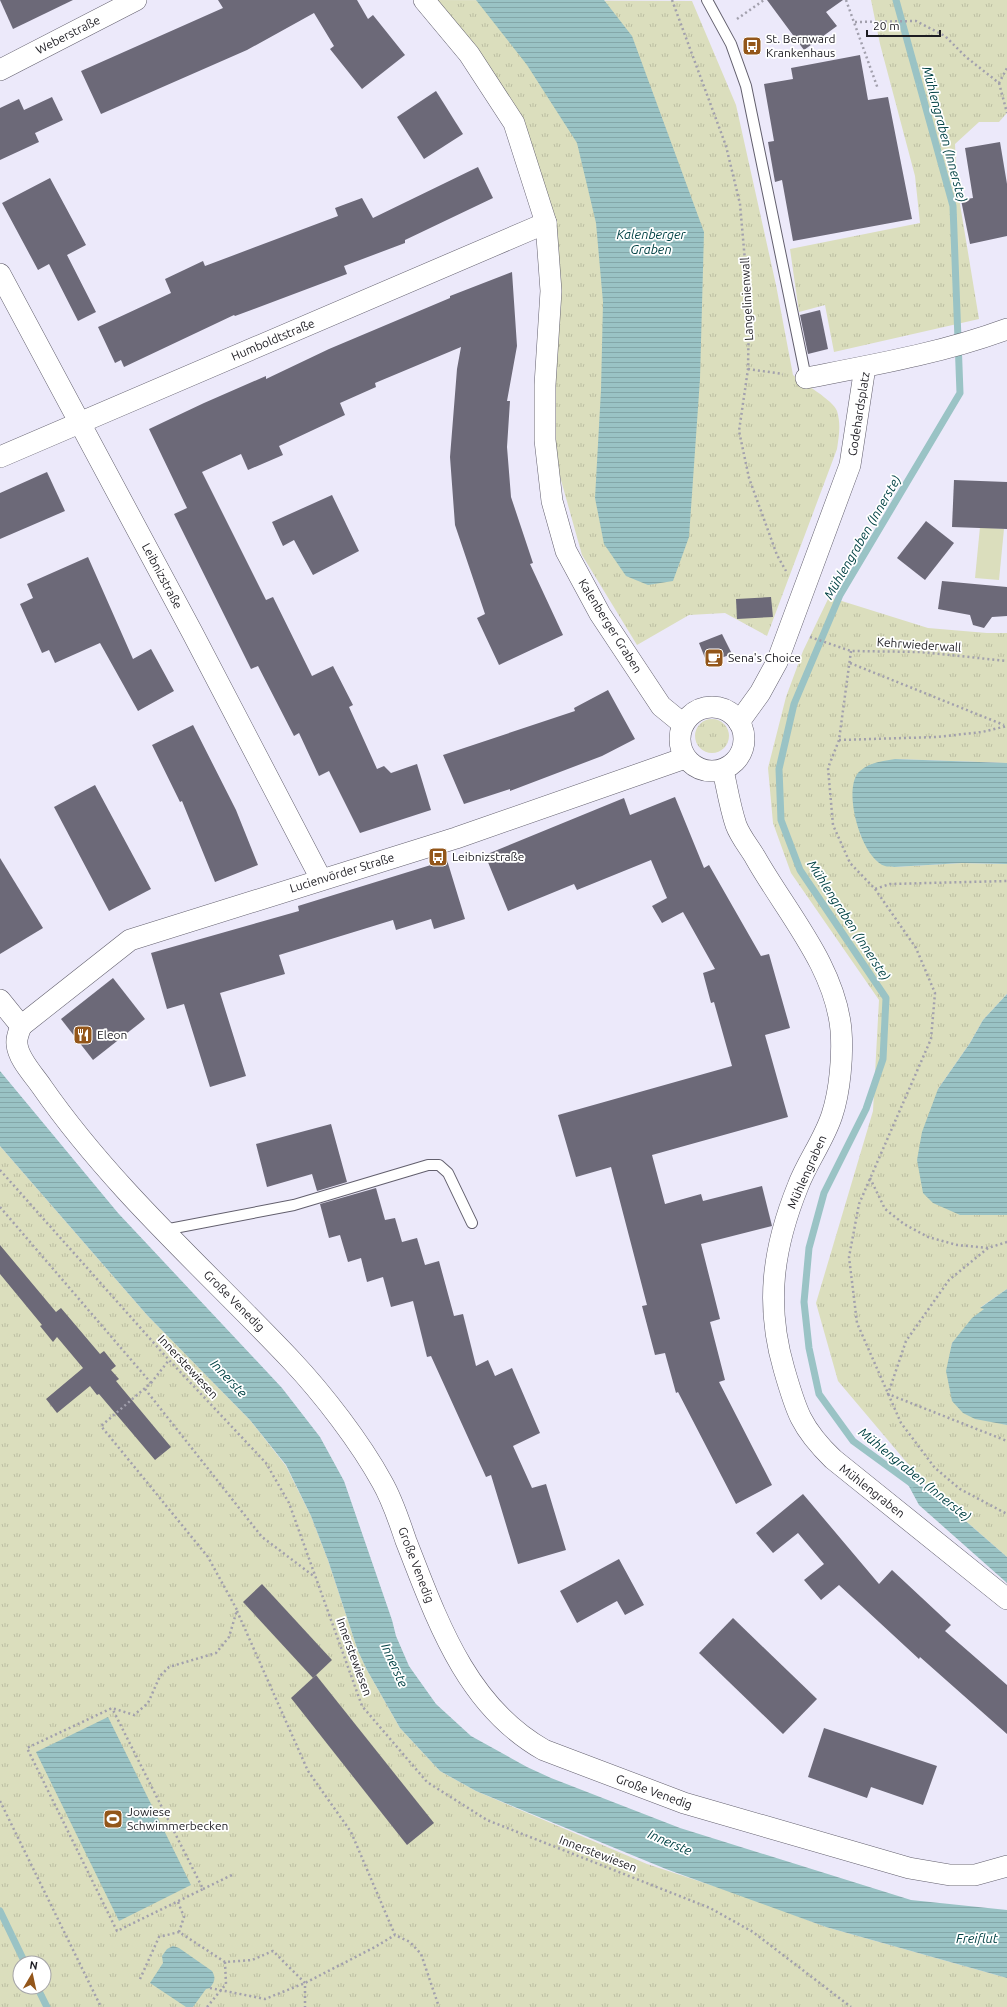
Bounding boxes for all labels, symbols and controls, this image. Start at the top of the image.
scale bar [867,12,940,38]
street label: Weberstraße [34,13,102,56]
text: 20 m [873,19,900,32]
place label: St. Bernward Krankenhaus [766,32,836,59]
bus stop icon: St. Bernward Krankenhaus [741,35,763,57]
water label: Mühlengraben (Innerste) [919,65,970,204]
water label: Kalenberger Graben [616,227,687,256]
street label: Langelinienwall [738,257,755,341]
street label: Humboldtstraße [229,316,316,363]
street label: Godehardsplatz [845,370,872,457]
water label: Mühlengraben (Innerste) [821,473,904,602]
street label: Leibnizstraße [140,541,185,611]
street label: Kalenberger Graben [576,576,645,675]
street label: Kehrwiederwall [876,635,962,654]
cafe icon: Sena's Choice [703,647,725,669]
place label: Sena's Choice [728,651,801,664]
bus stop icon: Leibnizstraße [427,846,449,868]
street label: Lucienvörder Straße [288,850,396,895]
place label: Leibnizstraße [452,850,524,863]
water label: Mühlengraben (Innerste) [804,857,893,983]
restaurant icon: Eleon [72,1024,94,1046]
place label: Eleon [97,1028,127,1041]
street label: Mühlengraben [785,1133,829,1210]
street label: Große Venedig [201,1268,267,1334]
street label: Innerstewiesen [156,1332,221,1401]
water label: Innerste [208,1356,250,1400]
water label: Mühlengraben (Innerste) [856,1424,974,1524]
street label: Mühlengraben [836,1461,908,1521]
street label: Große Venedig [396,1525,437,1605]
street label: Innerstewiesen [334,1616,375,1698]
water label: Innerste [379,1641,411,1689]
street label: Große Venedig [614,1772,694,1811]
place label: Jowiese Schwimmerbecken [127,1805,228,1832]
sports icon: Jowiese Schwimmerbecken [102,1808,124,1830]
water label: Innerste [646,1826,694,1858]
street label: Innerstewiesen [558,1833,639,1874]
water label: Freiflut [956,1931,999,1946]
north arrow [12,1955,52,1995]
text: N [29,1959,39,1972]

